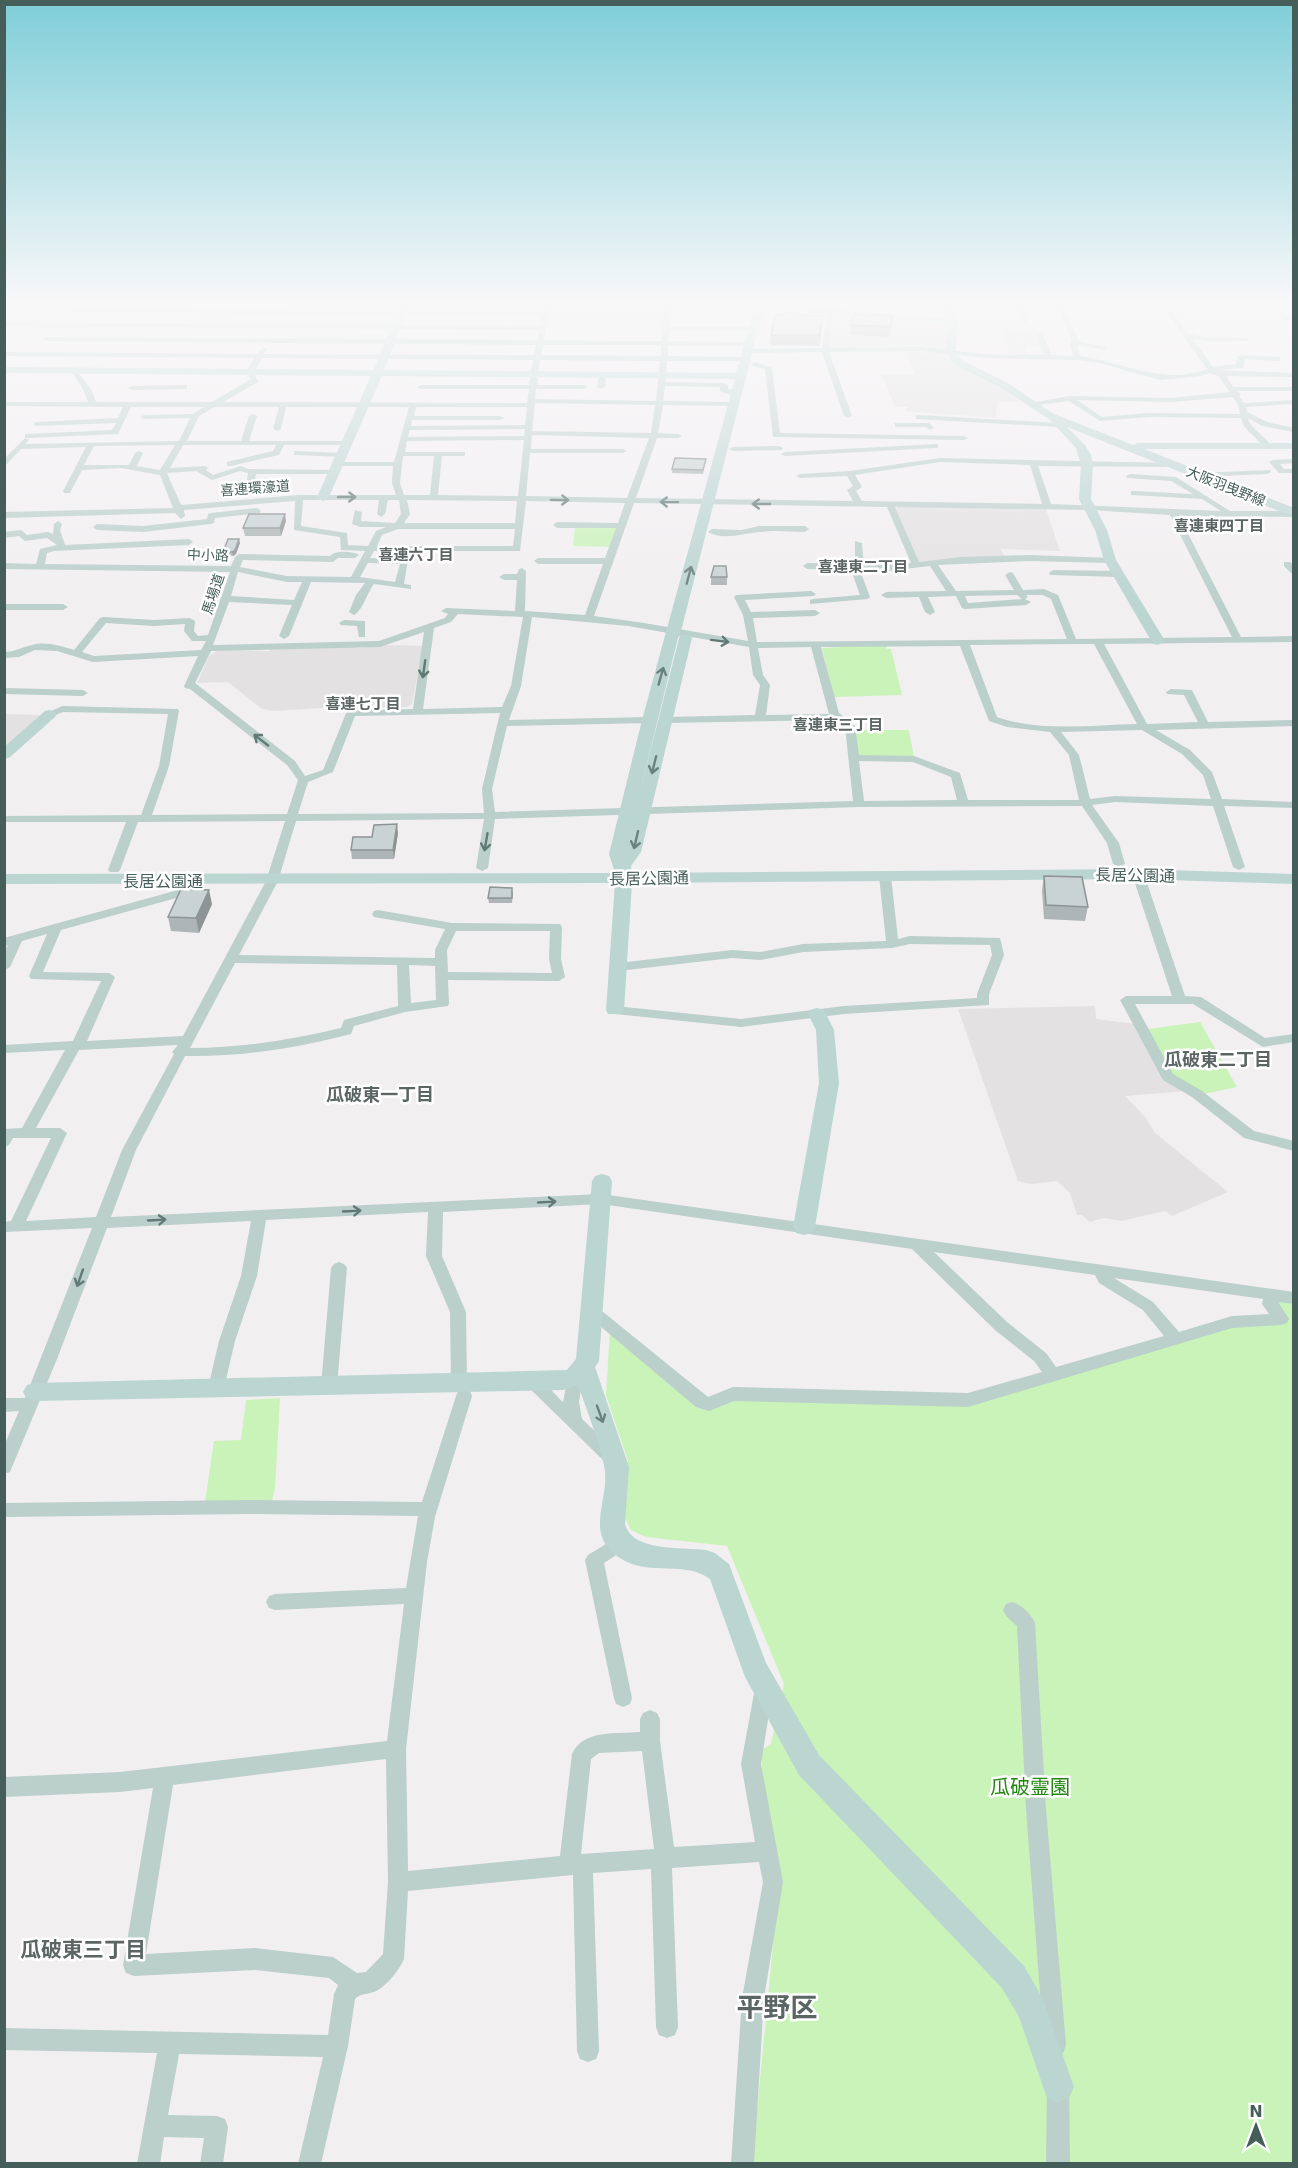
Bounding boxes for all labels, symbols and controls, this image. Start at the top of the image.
street label: 大阪羽曳野線 [1184,463,1268,509]
street label: 喜連環濠道 [220,478,290,498]
one-way arrow [337,491,357,503]
one-way arrow [549,495,569,506]
one-way arrow [660,496,680,508]
one-way arrow [751,498,771,510]
district label: 喜連東四丁目 [1174,517,1264,535]
street label: 中小路 [187,546,229,564]
district label: 喜連六丁目 [378,546,454,564]
district label: 喜連東二丁目 [818,558,908,576]
one-way arrow [684,566,696,585]
street label: 馬場道 [199,572,227,616]
one-way arrow [710,636,729,647]
one-way arrow [419,658,430,678]
one-way arrow [656,667,668,686]
district label: 喜連七丁目 [325,695,401,713]
district label: 喜連東三丁目 [793,716,883,734]
one-way arrow [254,734,270,746]
one-way arrow [648,756,659,775]
one-way arrow [630,830,641,849]
one-way arrow [480,832,491,851]
street label: 長居公園通 [1095,865,1175,886]
street label: 長居公園通 [609,868,689,889]
street label: 長居公園通 [123,872,203,891]
district label: 瓜破東二丁目 [1164,1049,1272,1070]
district label: 瓜破東一丁目 [326,1084,434,1105]
one-way arrow [536,1196,556,1207]
one-way arrow [342,1205,362,1216]
one-way arrow [147,1214,167,1225]
one-way arrow [73,1268,84,1287]
one-way arrow [596,1404,607,1423]
park label: 瓜破霊園 [990,1775,1070,1799]
district label: 瓜破東三丁目 [20,1938,146,1962]
district label: 平野区 [737,1992,818,2023]
north arrow [1226,2096,1286,2156]
text: N [1249,2102,1263,2121]

